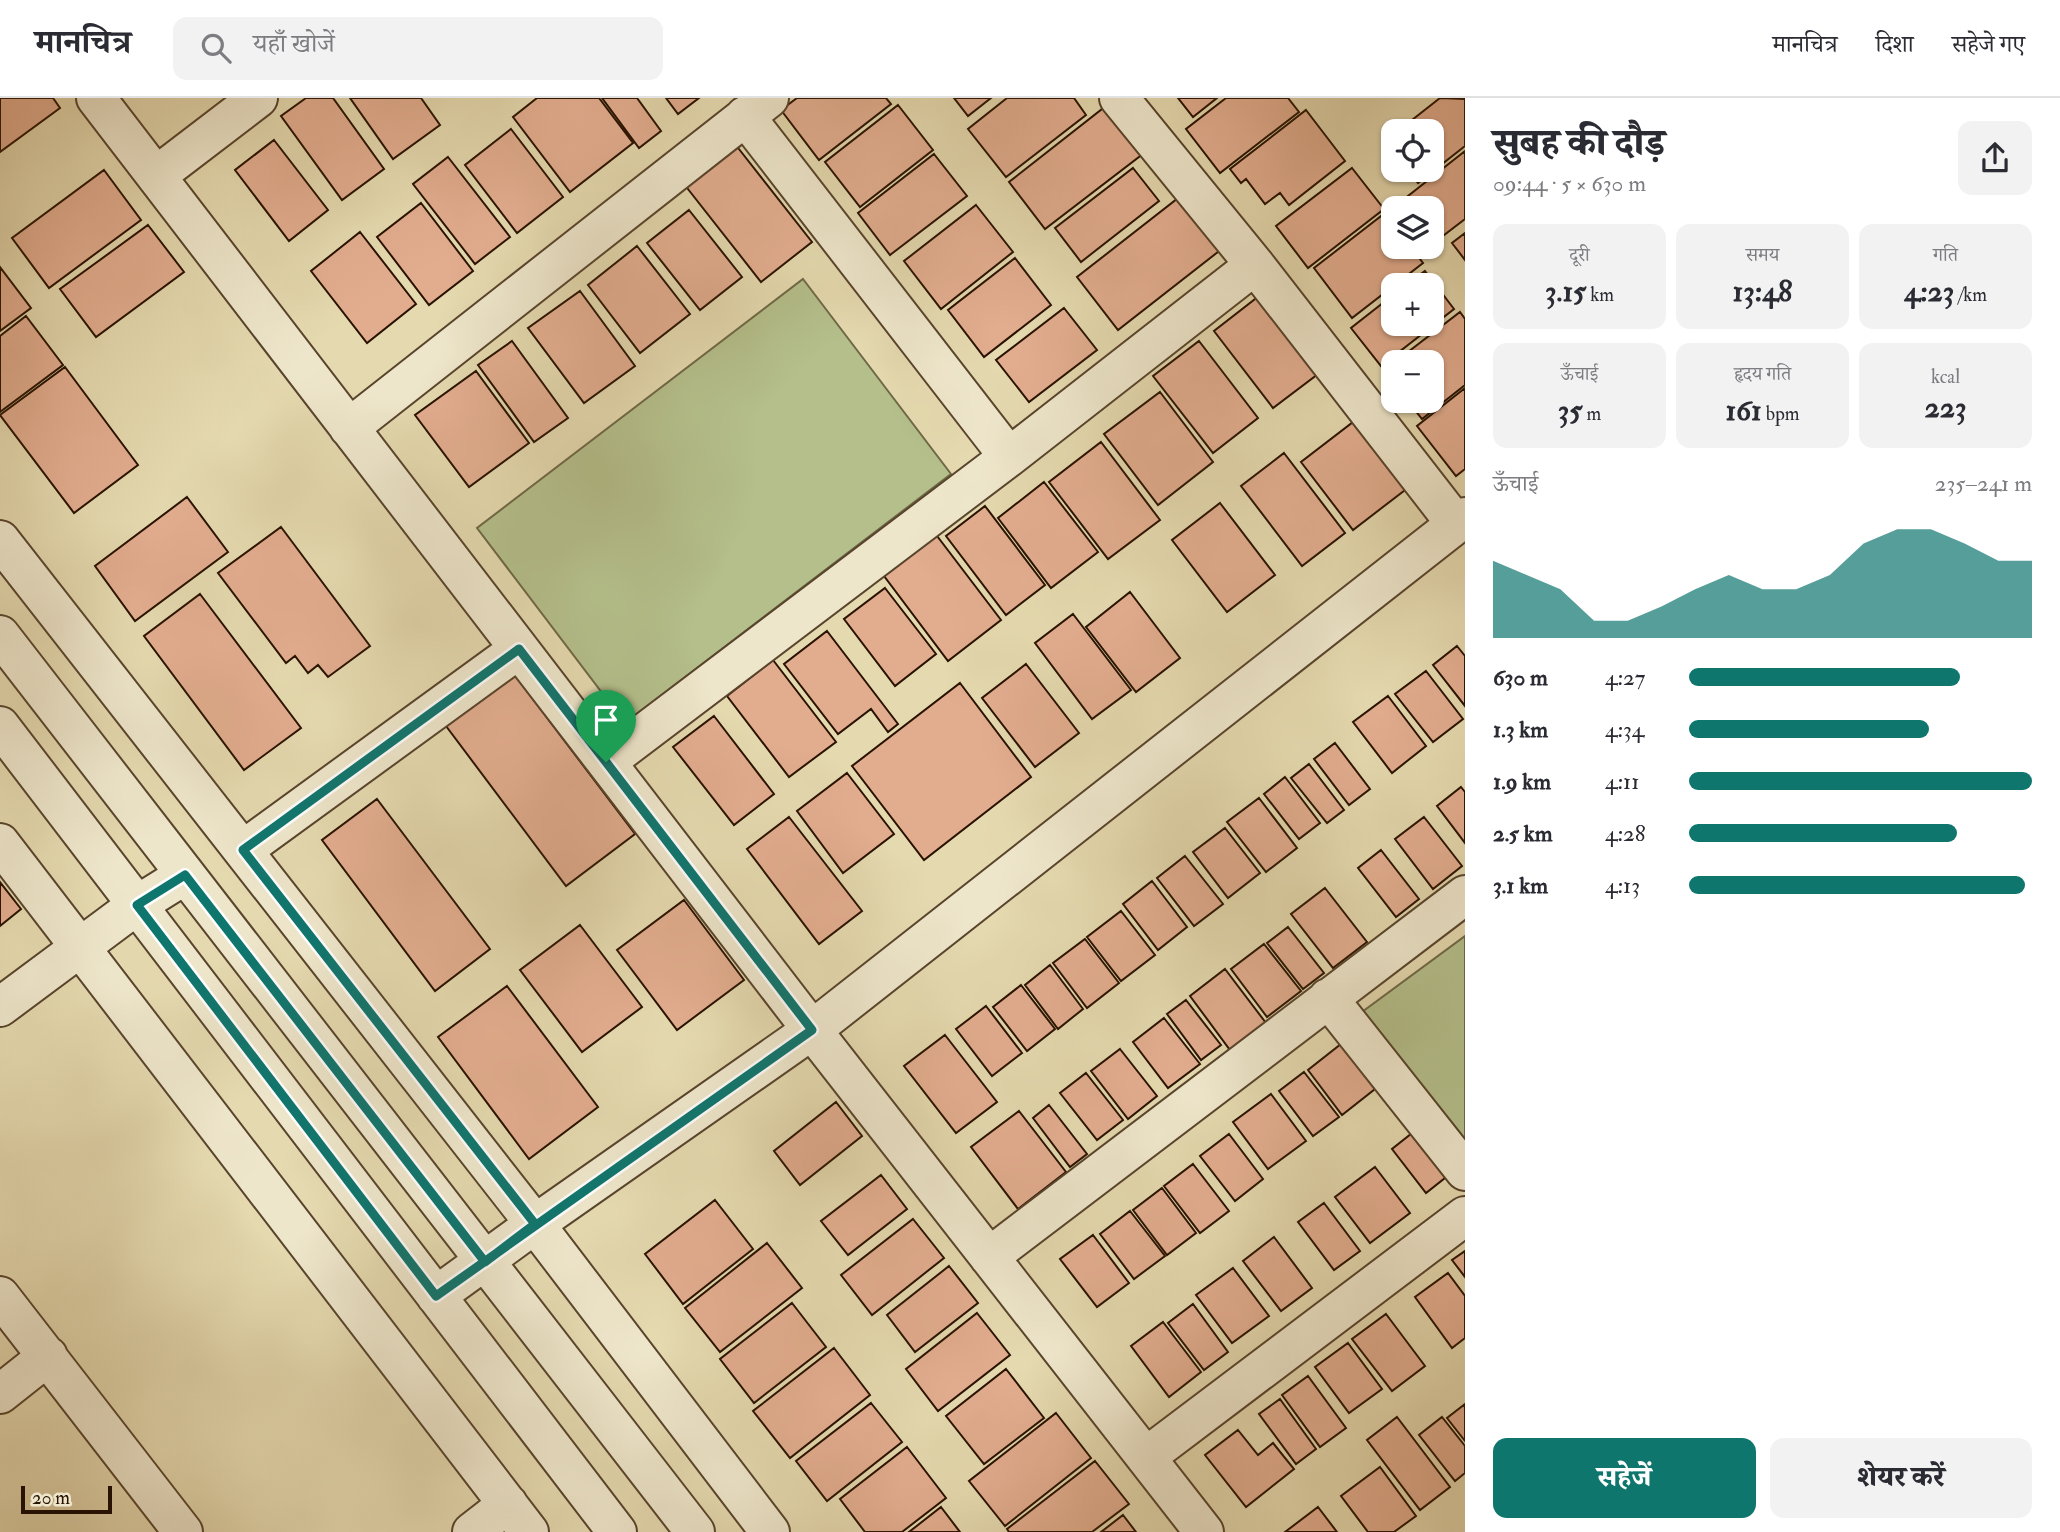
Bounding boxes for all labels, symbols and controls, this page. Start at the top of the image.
search box [173,17,663,80]
text: मानचित्र [35,22,131,63]
text: यहाँ खोजें [253,28,335,60]
icon: search [197,29,235,67]
text: मानचित्र [1772,29,1838,60]
text: दिशा [1876,29,1914,60]
text: सहेजे गए [1952,29,2025,60]
map controls [1381,119,1444,413]
button: locate [1381,119,1444,182]
text: सुबह की दौड़ [1493,119,1665,167]
button: share [1958,121,2032,195]
text: 09:44 · 5 × 630 m [1493,169,1646,198]
button: layers [1381,196,1444,259]
text: दूरी [1569,243,1590,267]
text: समय [1746,243,1779,267]
text: गति [1933,243,1958,267]
button: + [1381,273,1444,336]
text: 3.15 [1545,273,1586,310]
text: 13:48 [1733,273,1792,310]
text: 4:23 [1904,273,1954,310]
text: km [1586,283,1614,307]
text: /km [1954,283,1987,307]
button: − [1381,350,1444,413]
text: ऊँचाई [1561,362,1598,386]
text: हृदय गति [1734,362,1791,386]
text: kcal [1931,365,1960,389]
text: 223 [1925,389,1966,426]
text: 35 [1558,392,1582,429]
text: 161 [1726,392,1762,429]
text: m [1582,402,1601,426]
text: bpm [1762,402,1799,426]
text: ऊँचाई [1493,469,1538,498]
text: 235–241 m [1935,469,2032,498]
text: 630 m [1493,663,1548,692]
text: 4:27 [1605,663,1645,692]
pin [576,690,636,762]
icon: arrive [587,701,625,739]
text: 1.3 km [1493,715,1548,744]
text: 4:34 [1605,715,1644,744]
text: 1.9 km [1493,767,1551,796]
text: 4:11 [1605,767,1640,796]
text: 2.5 km [1493,819,1553,848]
text: 4:28 [1605,819,1646,848]
text: 3.1 km [1493,871,1548,900]
text: 4:13 [1605,871,1640,900]
button: सहेजें [1493,1438,1756,1518]
button: शेयर करें [1770,1438,2032,1518]
scale bar [21,1483,112,1515]
text: 20 m [32,1486,70,1510]

